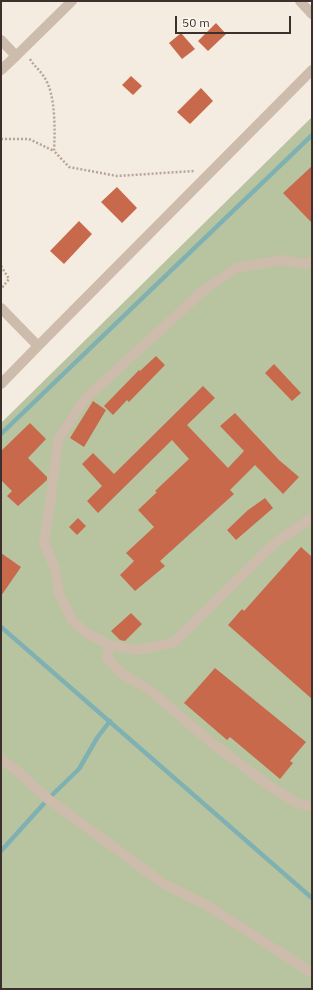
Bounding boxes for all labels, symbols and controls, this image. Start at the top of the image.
scale bar [177,8,293,34]
text: 50 m [182,15,210,30]

